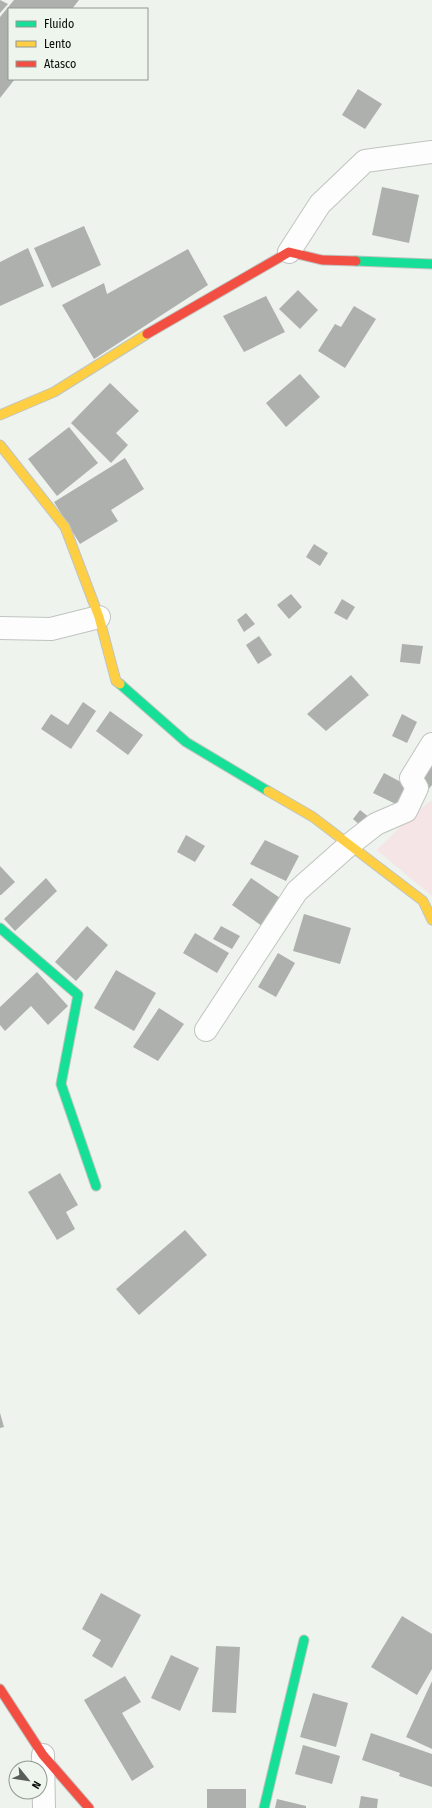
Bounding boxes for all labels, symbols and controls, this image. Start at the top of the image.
legend [8,8,148,80]
text: Fluido [44,17,74,31]
text: Lento [44,37,71,51]
text: Atasco [44,57,76,71]
north arrow [8,1760,48,1800]
text: N [29,1779,44,1791]

